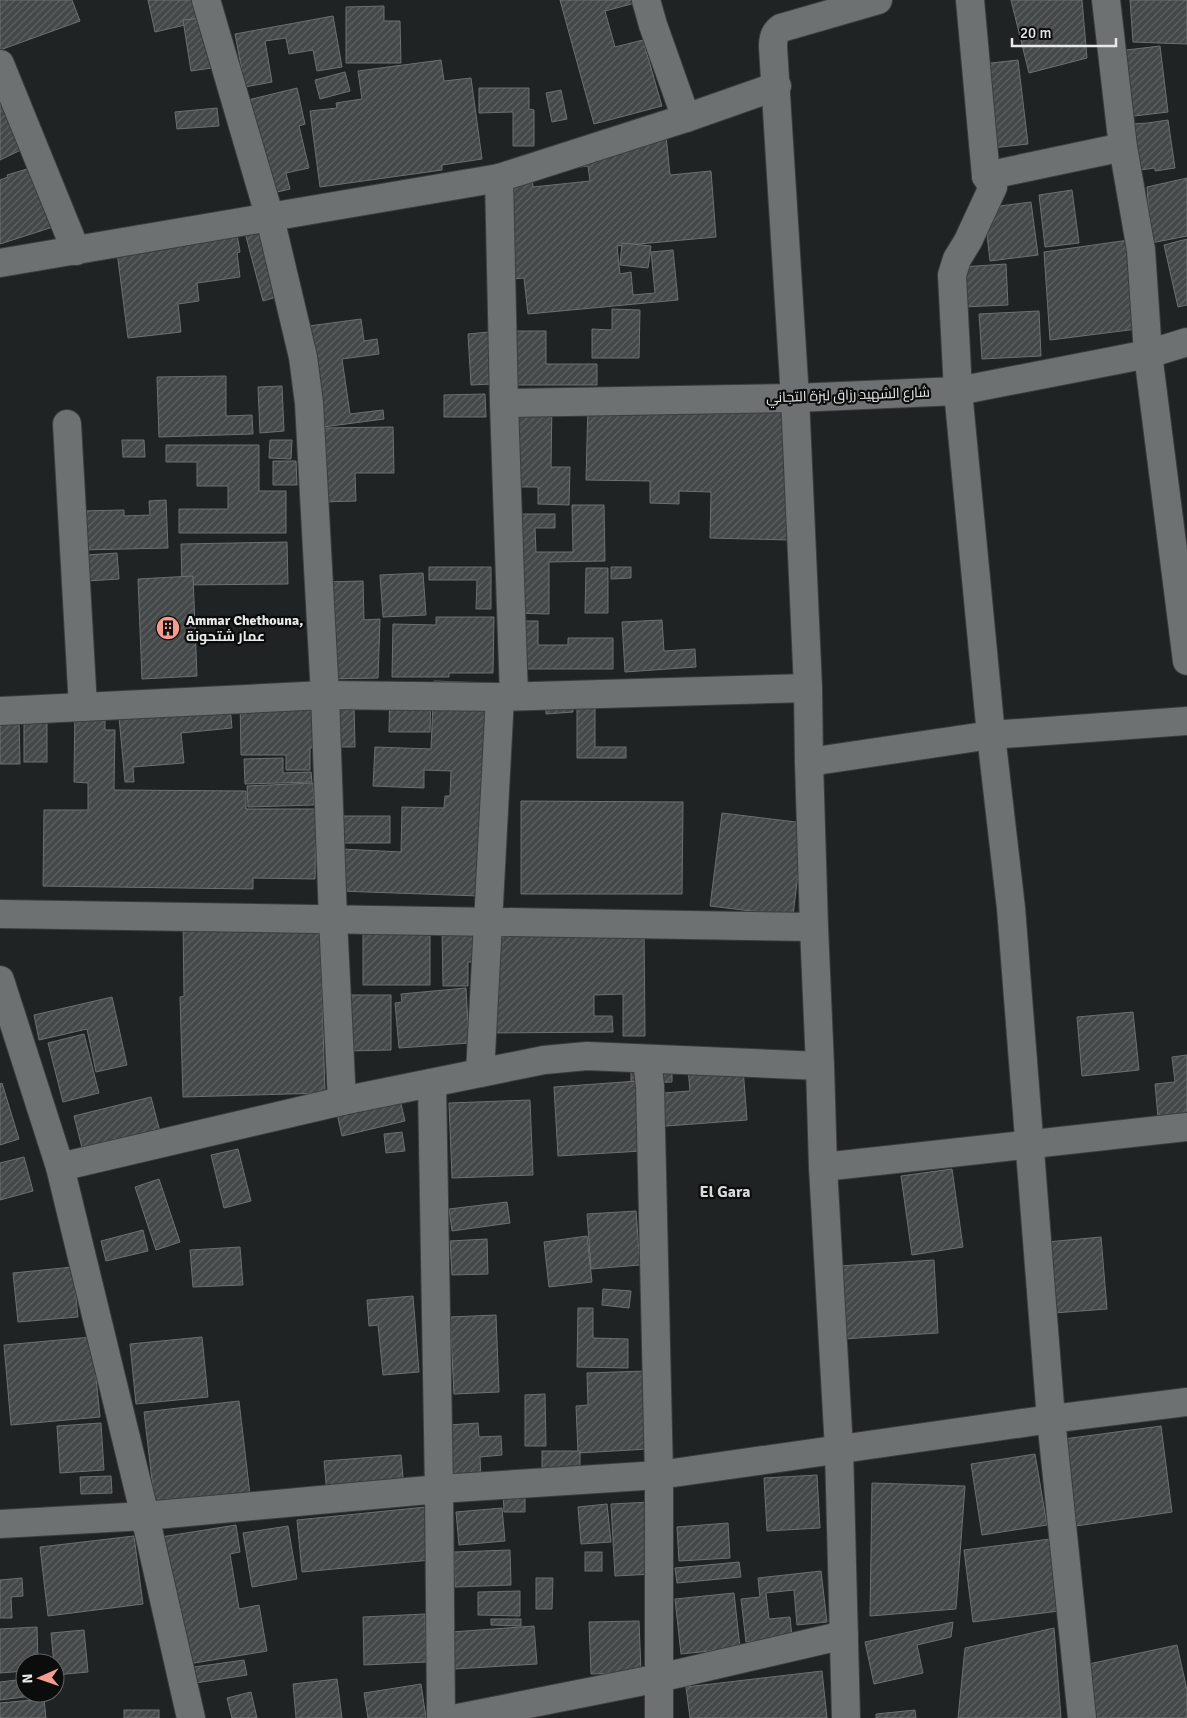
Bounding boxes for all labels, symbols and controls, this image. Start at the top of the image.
scale bar [1012,15,1116,47]
text: 20 m [1020,24,1051,42]
street label: شارع الشهيد رزاق لبزة التجاني [766,384,930,409]
place label: Ammar Chethouna, عمار شتحونة [186,612,303,645]
building icon: Ammar Chethouna, عمار شتحونة [155,615,181,641]
district label: El Gara [700,1182,750,1202]
north arrow [15,1653,65,1703]
text: N [19,1673,36,1684]

